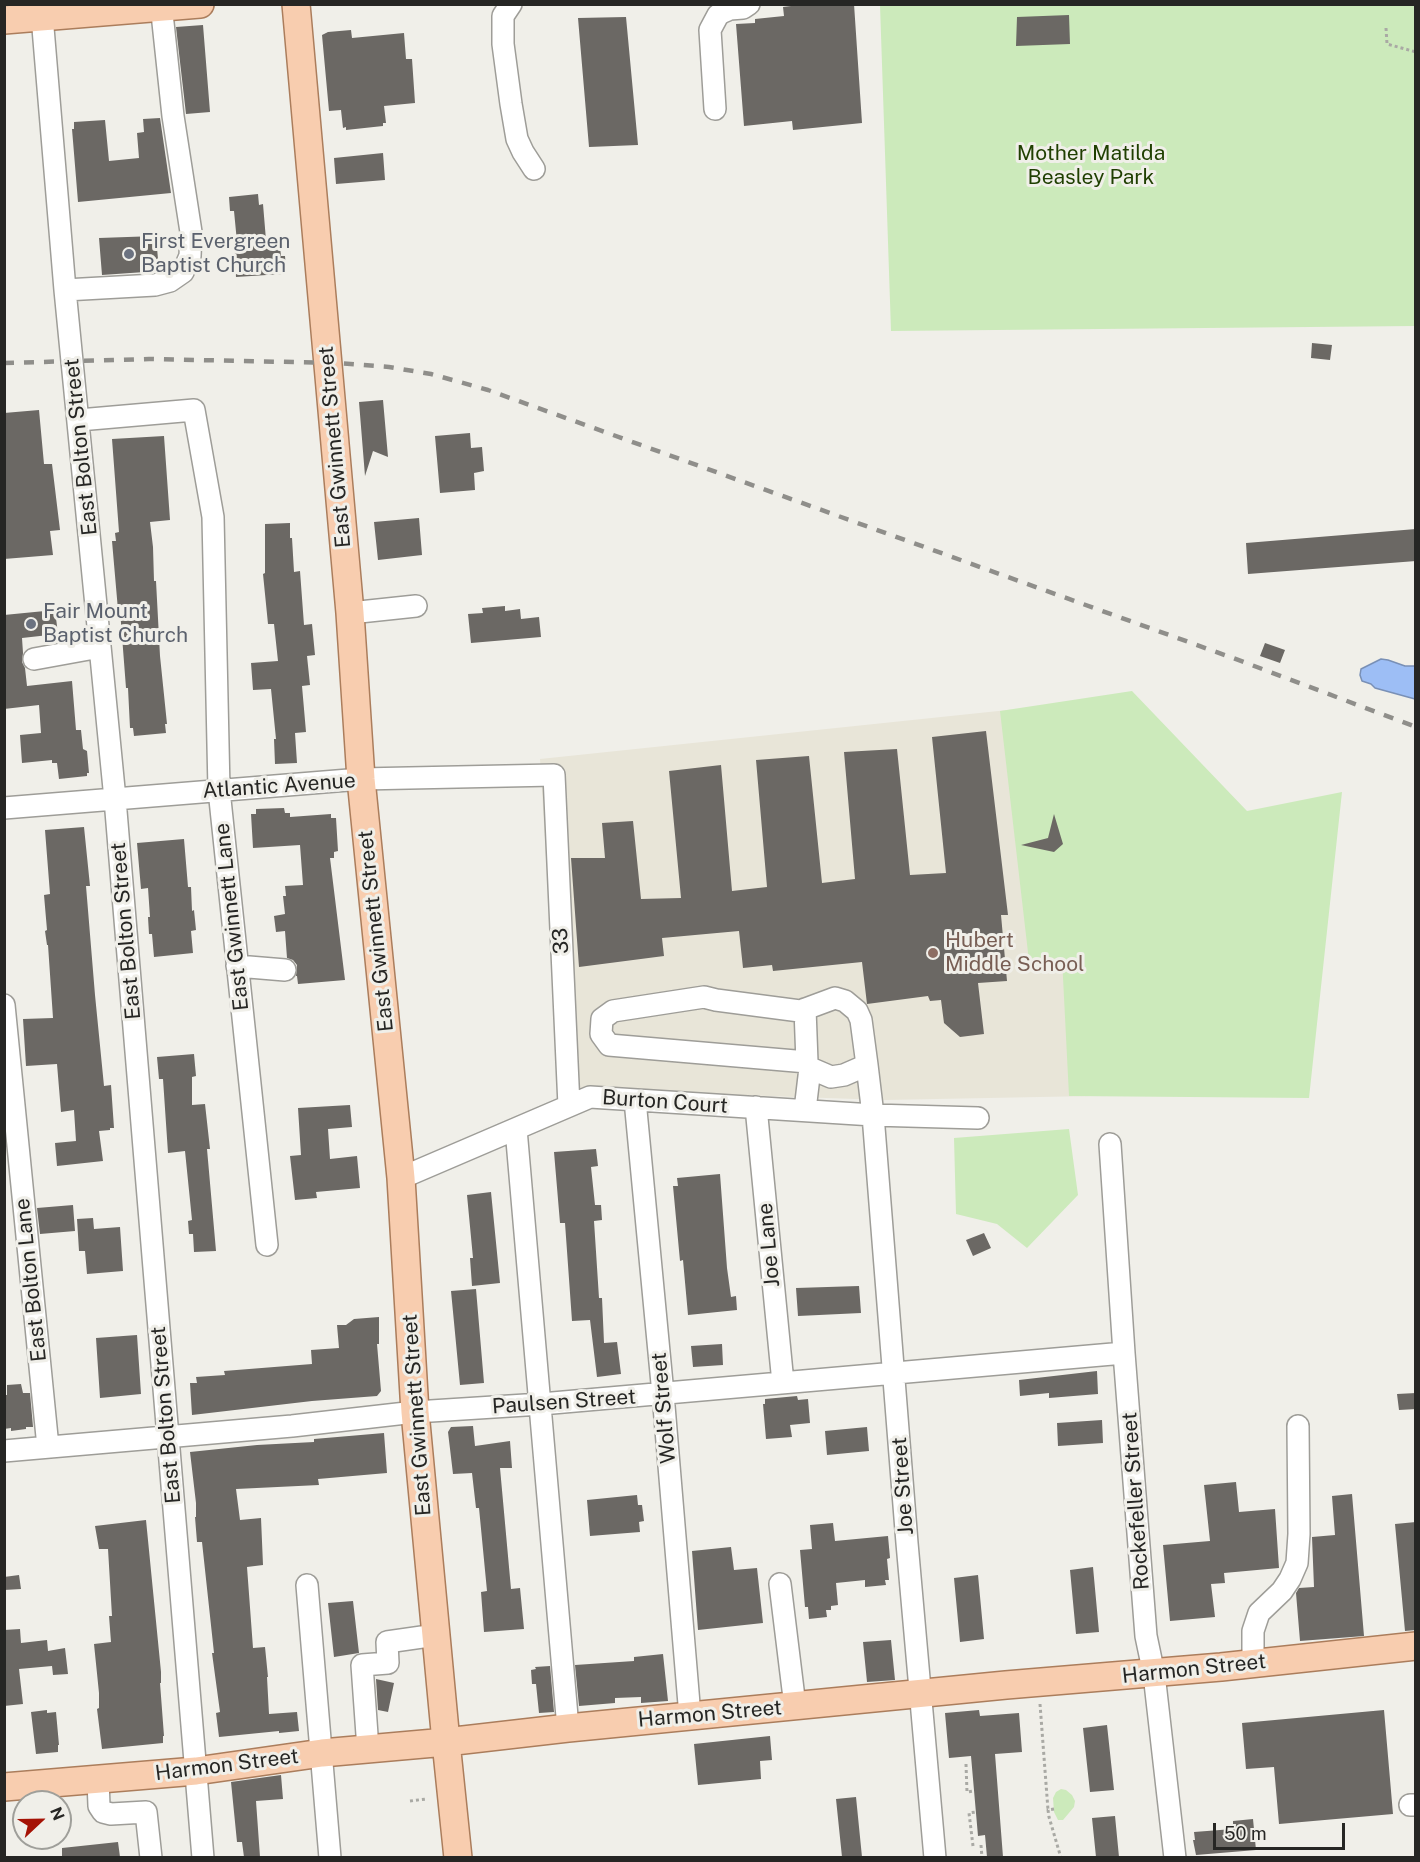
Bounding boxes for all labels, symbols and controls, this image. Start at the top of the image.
park label: Mother Matilda Beasley Park [1017,141,1165,191]
place label: First Evergreen Baptist Church [141,229,290,279]
marker: First Evergreen Baptist Church [122,247,136,261]
street label: East Gwinnett Street [314,345,356,549]
street label: East Bolton Street [59,357,103,537]
place label: Fair Mount Baptist Church [43,599,188,649]
marker: Fair Mount Baptist Church [24,617,38,631]
street label: Atlantic Avenue [202,768,356,804]
street label: East Gwinnett Lane [210,822,254,1012]
street label: East Gwinnett Street [353,829,399,1033]
street label: East Bolton Street [106,841,146,1021]
street label: 33 [548,927,574,955]
place label: Hubert Middle School [945,928,1084,978]
marker: Hubert Middle School [926,946,940,960]
street label: Burton Court [601,1085,729,1119]
street label: East Bolton Lane [10,1197,52,1363]
street label: Joe Lane [753,1202,785,1288]
street label: East Gwinnett Street [397,1313,437,1517]
street label: East Bolton Street [146,1325,186,1505]
street label: Wolf Street [647,1351,681,1465]
street label: Paulsen Street [491,1384,637,1420]
street label: Rockefeller Street [1117,1411,1155,1591]
street label: Joe Street [887,1436,919,1536]
street label: Harmon Street [1121,1649,1267,1689]
street label: Harmon Street [637,1695,783,1733]
street label: Harmon Street [154,1744,300,1786]
north arrow [12,1790,72,1850]
text: N [46,1804,68,1823]
scale bar [1216,1811,1348,1849]
text: 50 m [1224,1823,1267,1844]

